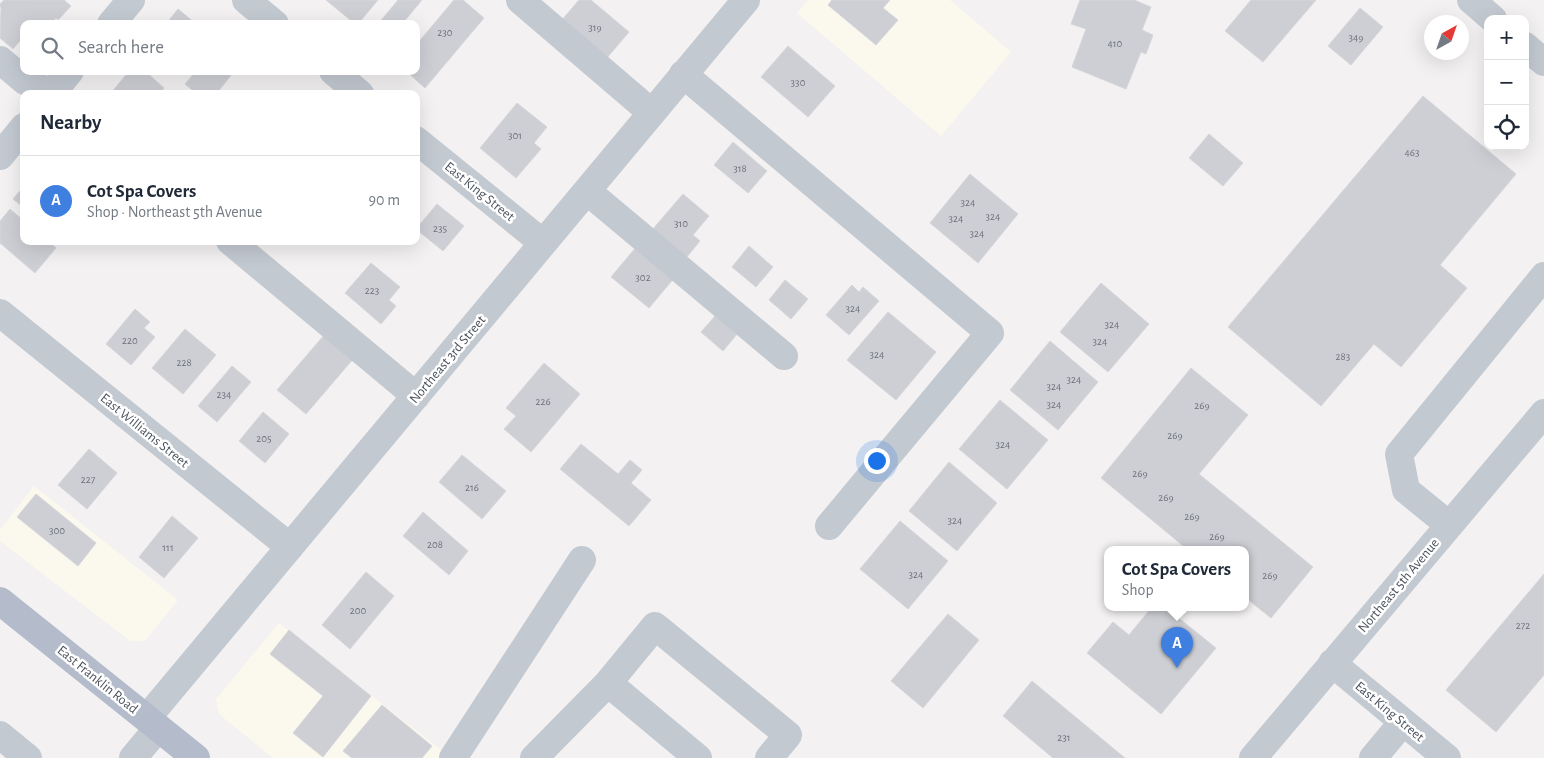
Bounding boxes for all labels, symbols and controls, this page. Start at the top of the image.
north arrow [1424,15,1469,60]
map controls [1484,15,1529,150]
button: + [1484,15,1529,60]
search box [20,20,420,75]
house number: 319 [588,22,602,33]
house number: 230 [437,27,453,38]
house number: 349 [1349,32,1364,43]
icon: search [38,34,66,62]
text: Search here [78,38,164,57]
house number: 410 [1108,38,1123,49]
button: − [1484,60,1529,105]
house number: 330 [791,77,806,88]
button: locate [1484,105,1529,150]
text: Nearby [40,112,101,133]
house number: 301 [508,130,522,141]
house number: 463 [1405,147,1420,158]
street label: East King Street [442,160,517,224]
house number: 318 [733,163,747,174]
text: Cot Spa Covers [87,182,196,201]
text: A [51,192,61,208]
text: 90 m [369,192,400,208]
house number: 324 [961,197,975,208]
text: Shop · Northeast 5th Avenue [87,204,262,220]
house number: 324 [986,211,1000,222]
house number: 324 [949,213,963,224]
house number: 310 [674,218,688,229]
house number: 235 [433,223,447,234]
house number: 324 [970,228,984,239]
house number: 302 [635,272,651,283]
house number: 223 [365,285,380,296]
house number: 324 [846,303,860,314]
street label: Northeast 3rd Street [407,313,489,406]
house number: 324 [1105,319,1119,330]
house number: 220 [122,335,138,346]
house number: 324 [1093,336,1107,347]
house number: 324 [870,349,884,360]
house number: 283 [1336,351,1351,362]
house number: 228 [176,357,192,368]
house number: 324 [1067,374,1081,385]
house number: 324 [1047,381,1061,392]
house number: 234 [217,389,231,400]
street label: East Williams Street [98,391,192,471]
house number: 226 [535,396,551,407]
house number: 324 [1047,399,1061,410]
house number: 269 [1194,400,1210,411]
house number: 269 [1167,430,1183,441]
house number: 205 [256,433,272,444]
house number: 324 [996,439,1010,450]
your location [864,448,890,474]
house number: 269 [1132,468,1148,479]
house number: 227 [81,474,96,485]
house number: 216 [465,482,479,493]
house number: 269 [1158,492,1174,503]
house number: 269 [1184,511,1200,522]
house number: 324 [948,515,962,526]
house number: 300 [49,525,65,536]
house number: 269 [1209,531,1225,542]
street label: Northeast 5th Avenue [1356,536,1442,635]
house number: 208 [427,539,443,550]
house number: 111 [162,542,174,553]
popup [1104,546,1249,611]
text: Cot Spa Covers [1122,560,1231,579]
house number: 324 [909,569,923,580]
house number: 269 [1262,570,1278,581]
text: Shop [1122,582,1154,598]
house number: 200 [350,605,367,616]
house number: 272 [1516,620,1530,631]
pin: A [1161,627,1193,668]
street label: East Franklin Road [54,643,140,716]
street label: East King Street [1352,679,1427,745]
house number: 231 [1057,732,1071,743]

